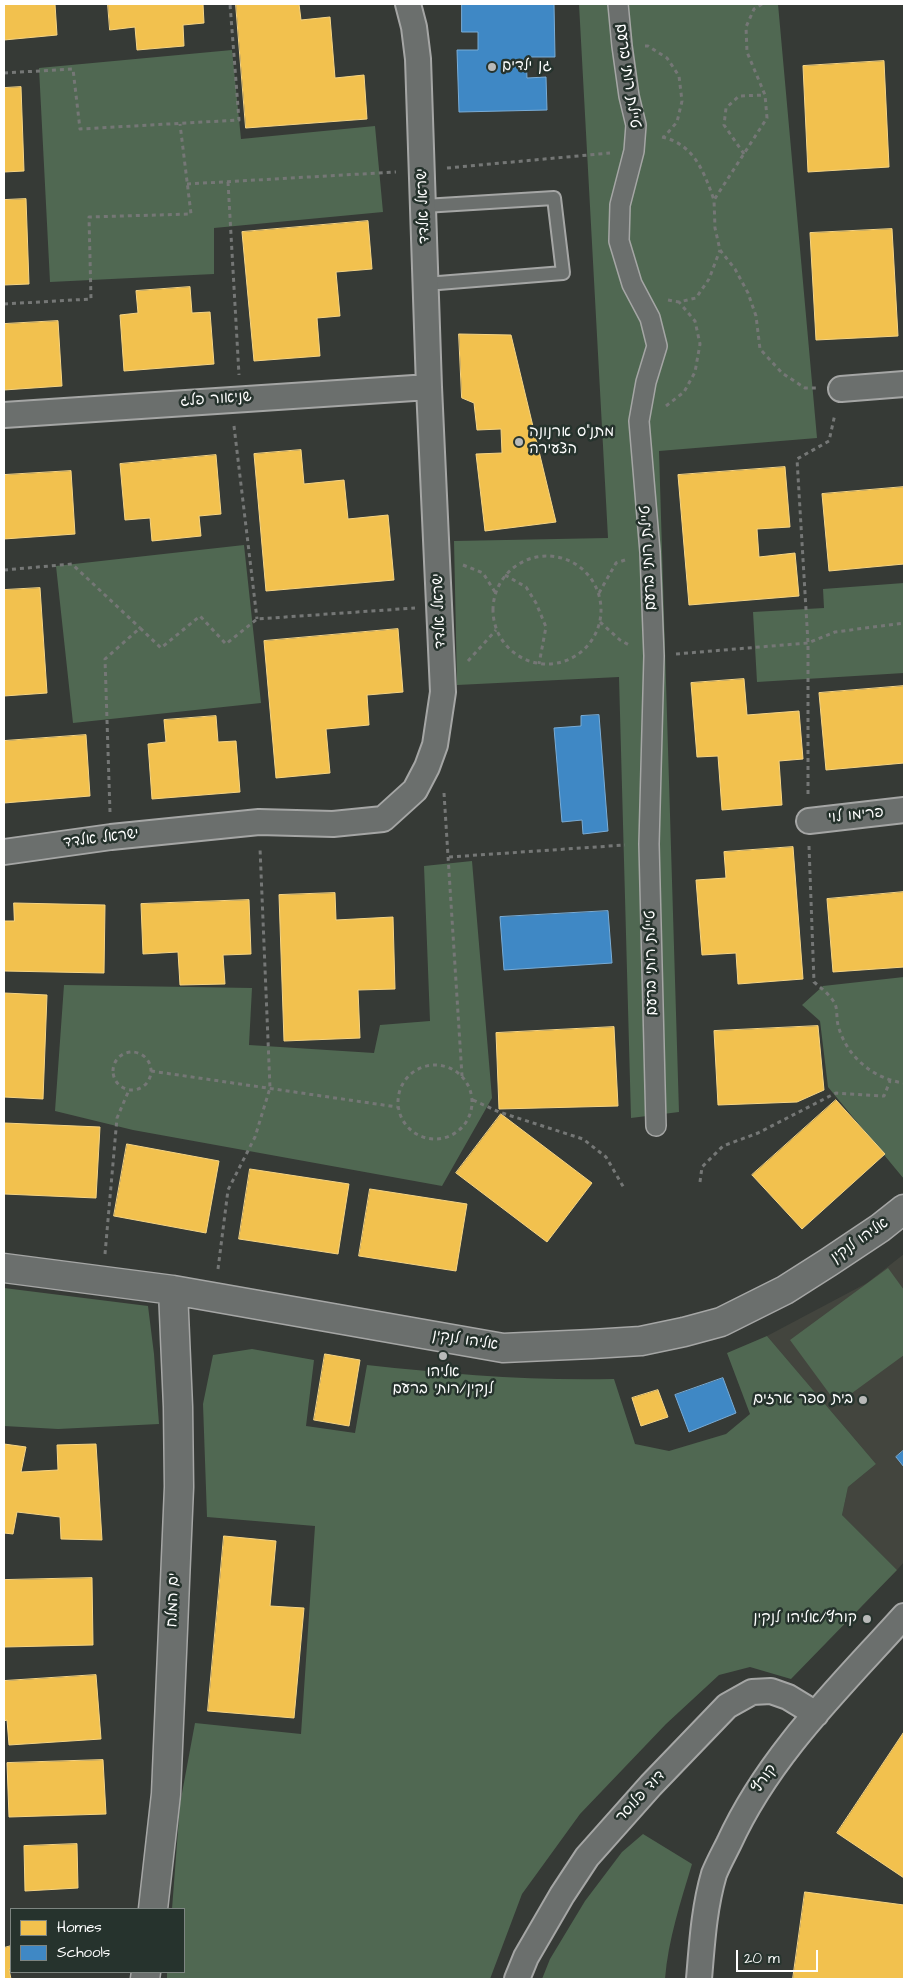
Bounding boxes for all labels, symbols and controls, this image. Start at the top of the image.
street label: טיילת רותי ברעם [611,23,643,129]
place label: גן ילדים [502,58,552,76]
marker: גן ילדים [486,61,498,73]
street label: ישראל אלדד [414,168,434,244]
street label: שניאור פלג [180,389,252,411]
place label: מתנ"ס ארנונה הצעירה [529,424,614,459]
marker: מתנ"ס ארנונה הצעירה [513,436,525,448]
street label: טיילת רותי ברעם [637,505,661,611]
street label: ישראל אלדד [430,573,450,649]
street label: פרימו לוי [827,804,885,828]
street label: ישראל אלדד [62,825,140,853]
street label: טיילת רותי ברעם [642,910,662,1016]
street label: אליהו לנקין [828,1215,892,1267]
street label: אליהו לנקין [431,1327,499,1355]
marker: אליהו לנקין/רותי ברעם [437,1350,449,1362]
place label: אליהו לנקין/רותי ברעם [392,1364,494,1399]
place label: בית ספר ארזים [753,1391,853,1409]
marker: בית ספר ארזים [857,1394,869,1406]
street label: ים המלח [164,1572,184,1628]
place label: קורץ/אליהו לנקין [753,1610,857,1628]
marker: קורץ/אליהו לנקין [861,1613,873,1625]
street label: קורץ [749,1761,781,1797]
street label: דוד פלוסר [613,1767,669,1827]
legend [10,1908,185,1973]
text: Homes [57,1917,102,1938]
scale bar [738,1940,820,1972]
text: Schools [57,1942,110,1963]
text: 20 m [744,1948,780,1969]

